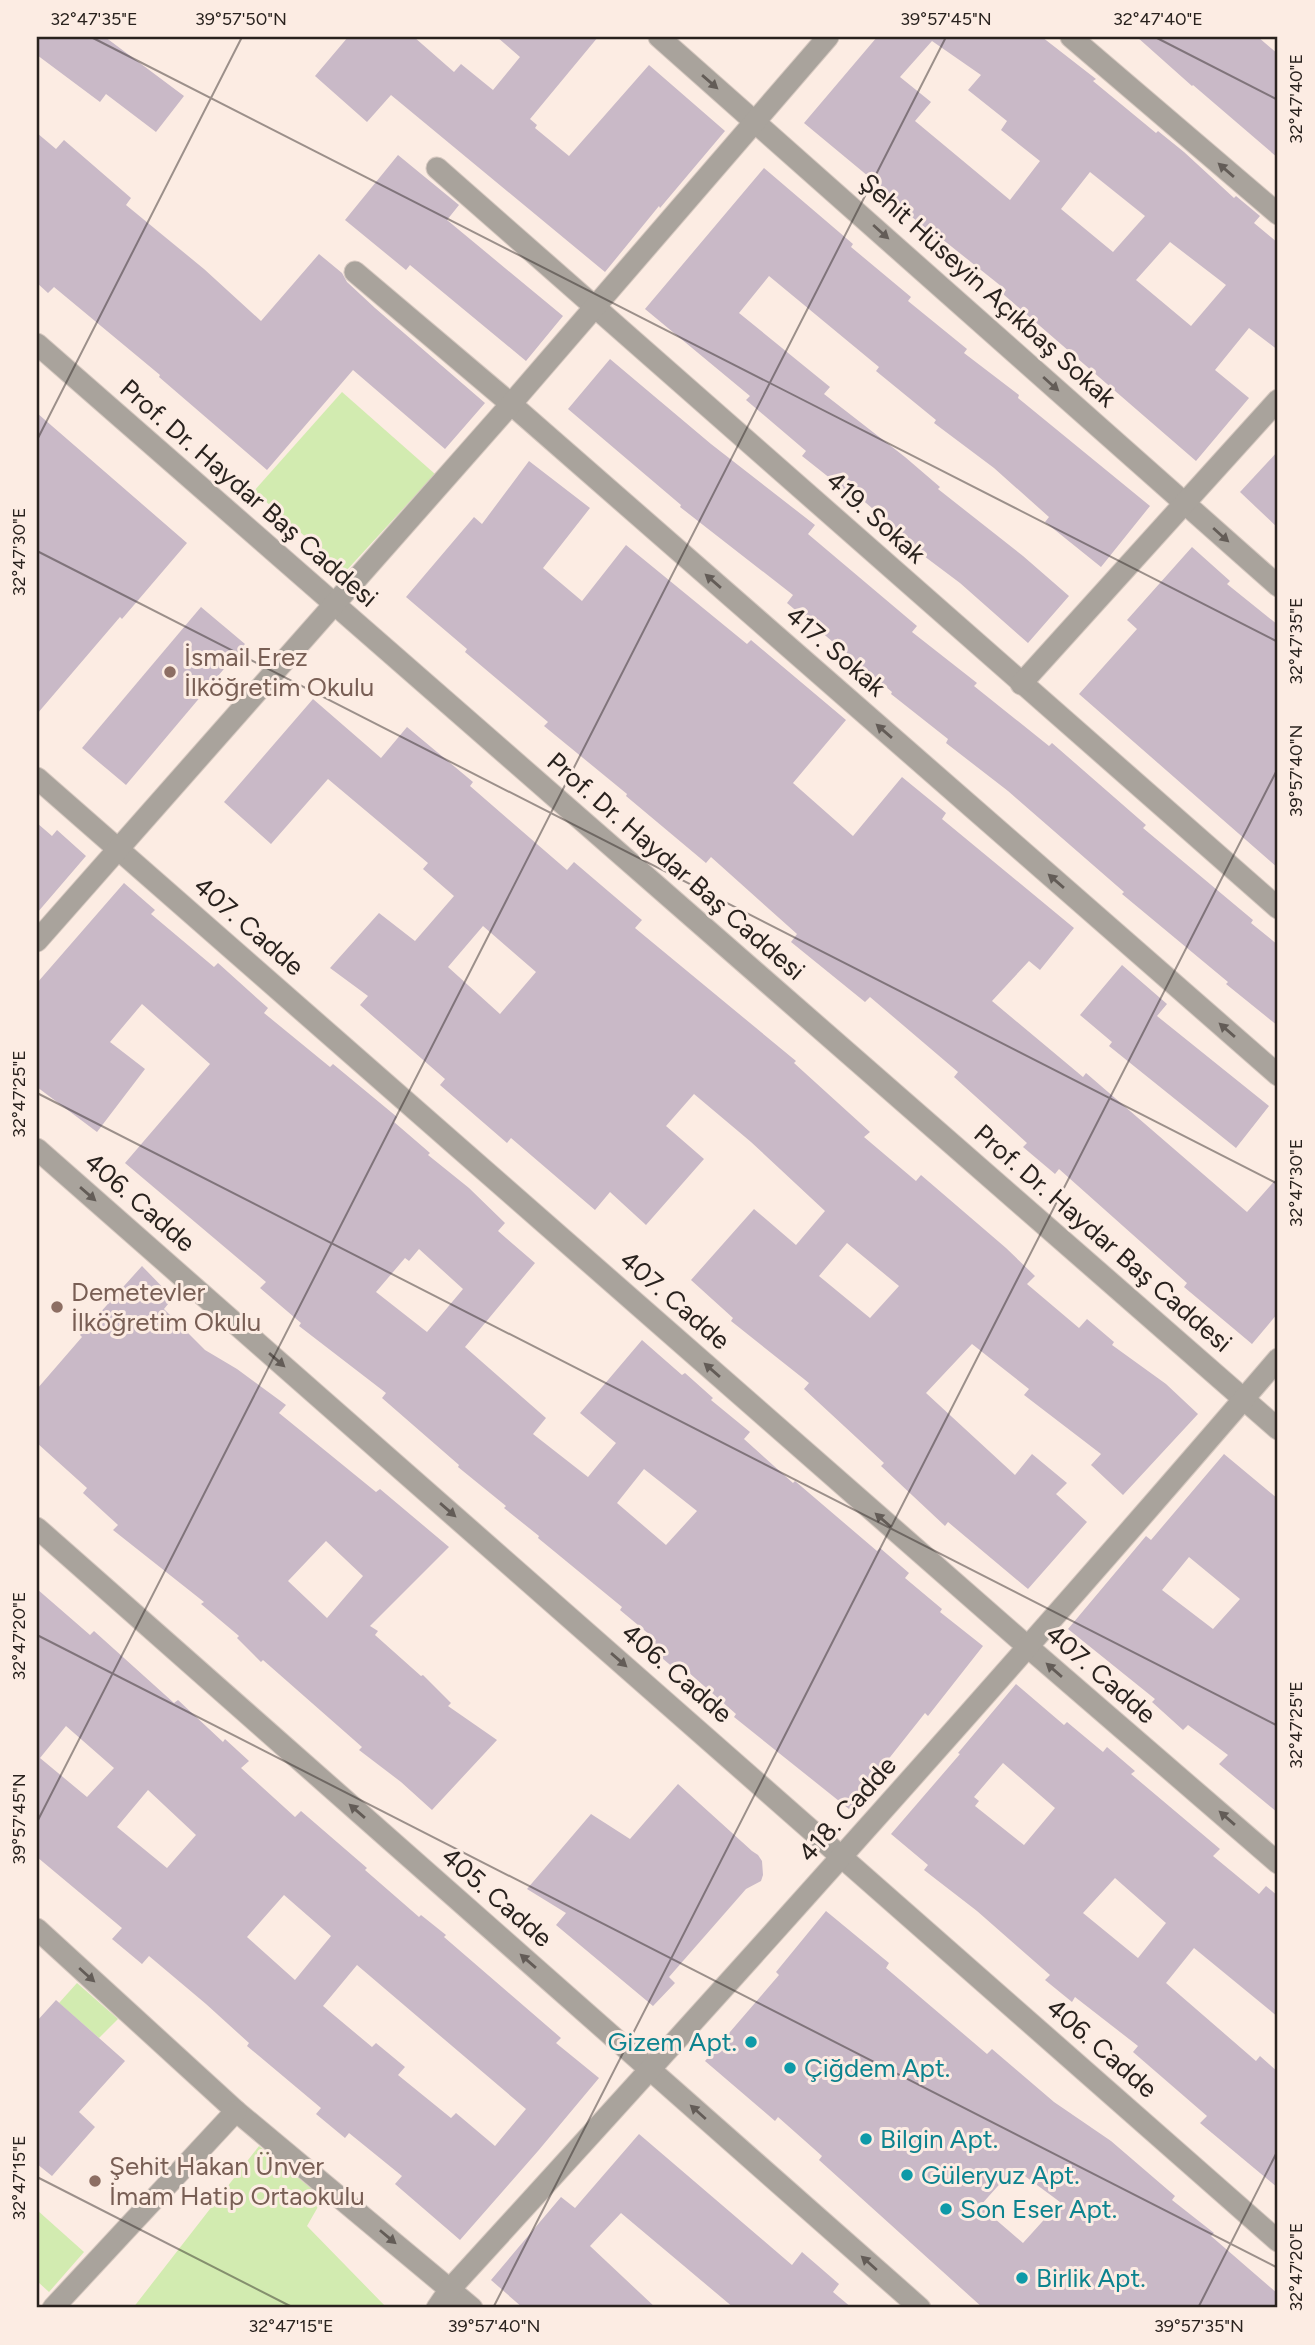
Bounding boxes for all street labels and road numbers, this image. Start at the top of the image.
street label: Şehit Hüseyin Açıkbaş Sokak [853,166,1123,414]
street label: Prof. Dr. Haydar Baş Caddesi [114,372,384,614]
street label: 419. Sokak [820,464,933,570]
street label: 417. Sokak [779,599,893,703]
street label: Prof. Dr. Haydar Baş Caddesi [541,745,811,987]
street label: 407. Cadde [187,870,311,982]
street label: Prof. Dr. Haydar Baş Caddesi [968,1117,1238,1359]
street label: 406. Cadde [78,1145,202,1259]
street label: 407. Cadde [613,1244,737,1356]
street label: 406. Cadde [615,1616,739,1730]
street label: 407. Cadde [1039,1618,1163,1730]
street label: 418. Cadde [791,1749,903,1869]
street label: 405. Cadde [435,1840,559,1954]
street label: 406. Cadde [1040,1991,1164,2105]

